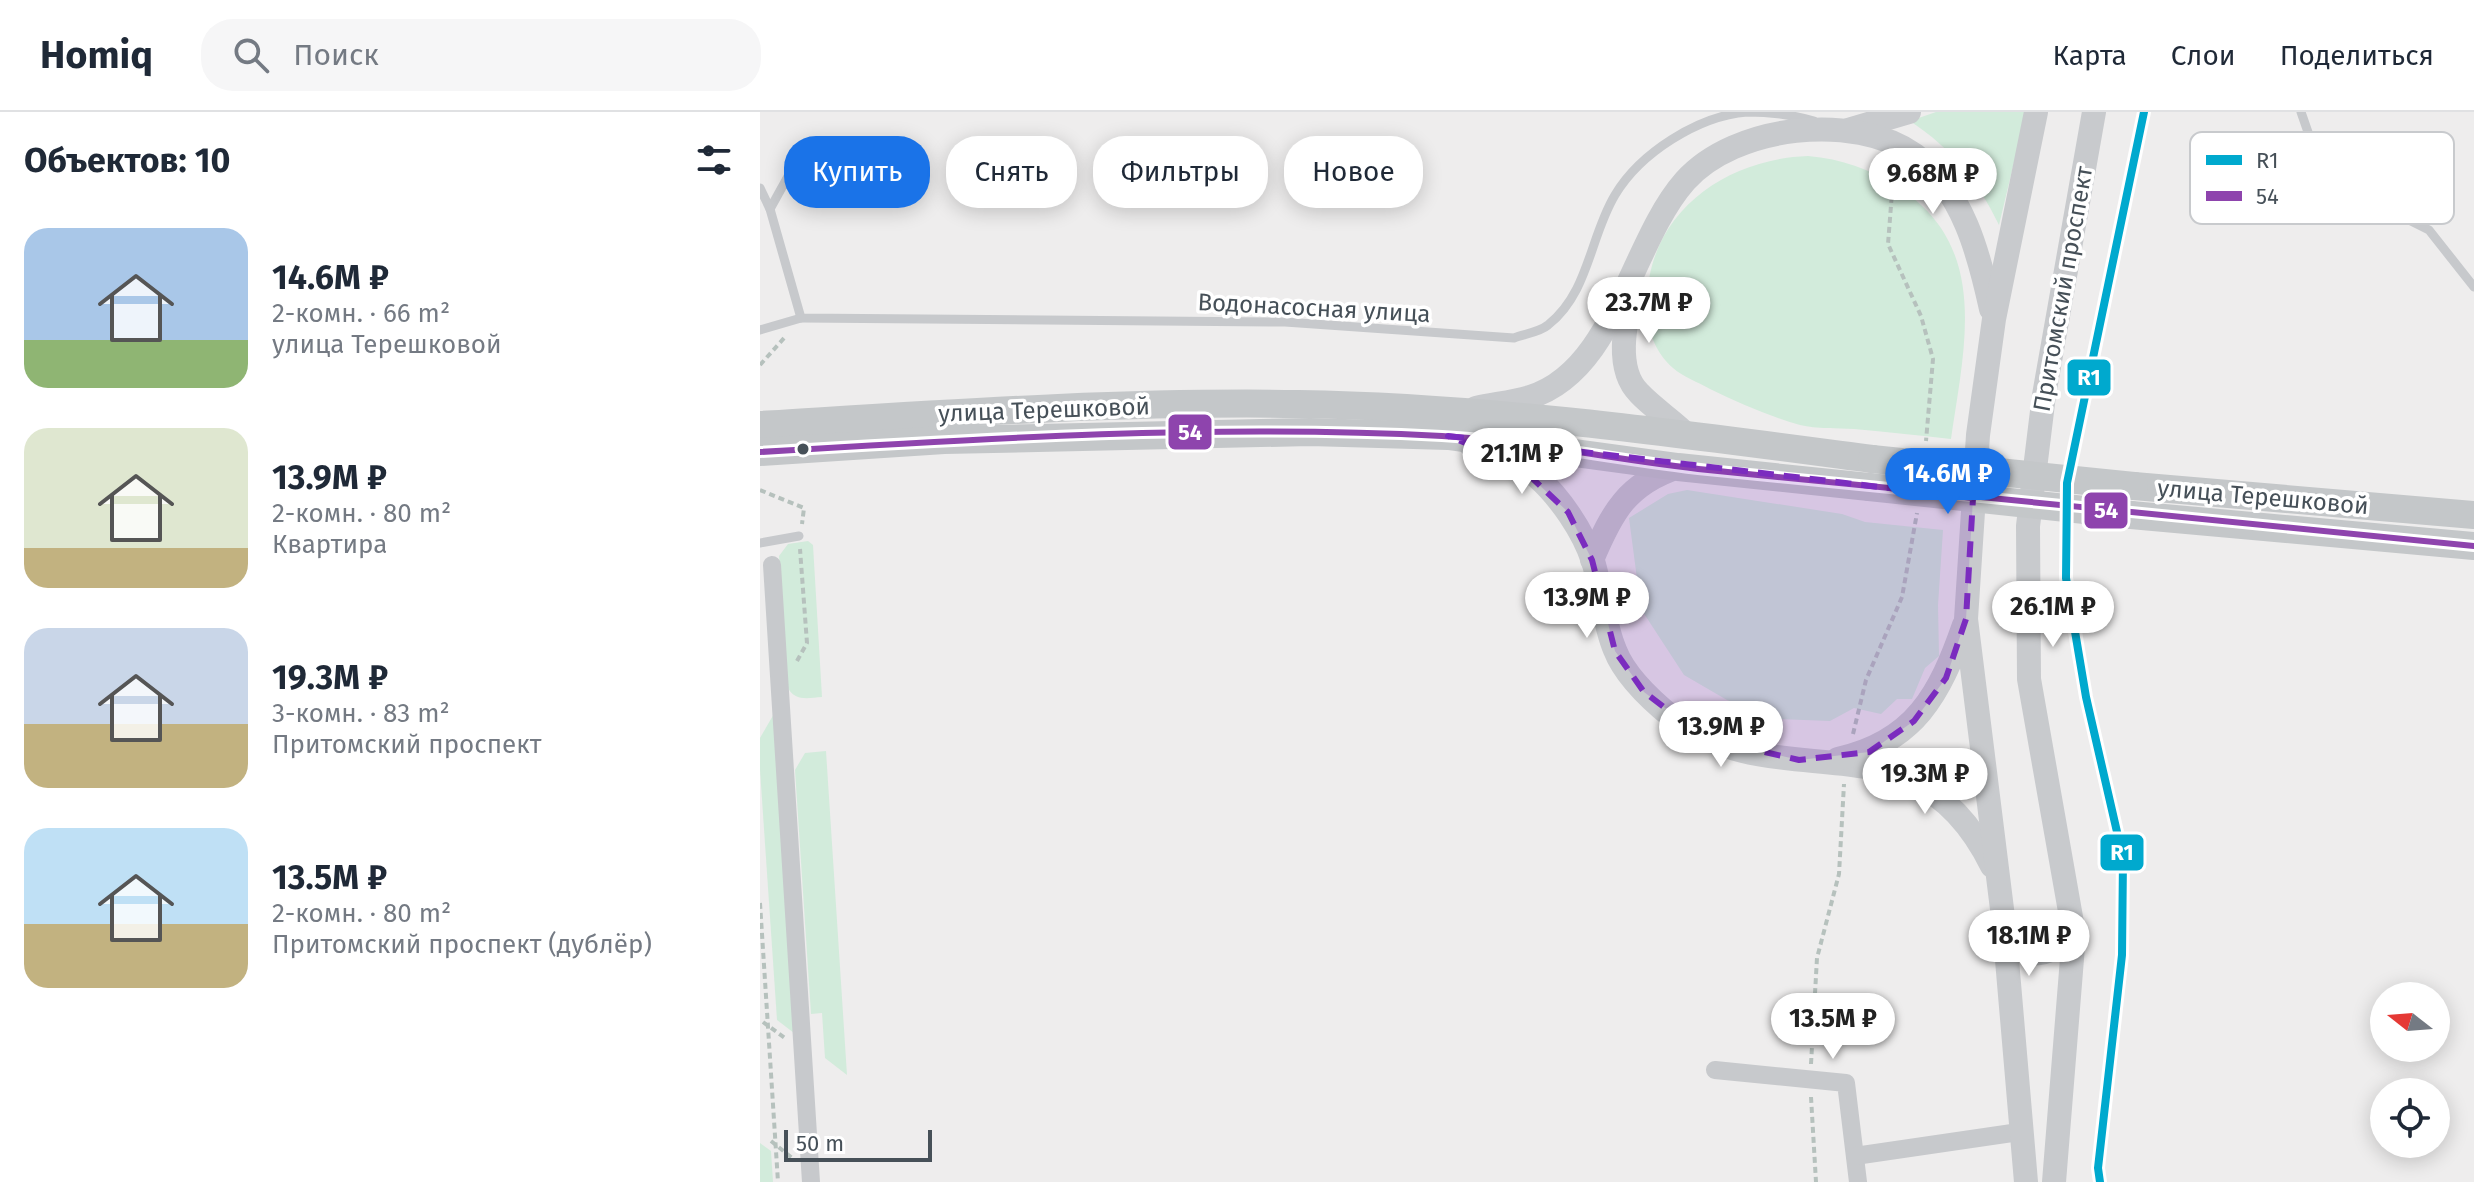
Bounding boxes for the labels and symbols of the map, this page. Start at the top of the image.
legend [2190,132,2454,224]
text: R1 [2256,147,2279,174]
pin: 9.68M ₽ [1859,148,2007,216]
street label: Притомский проспект [2028,164,2098,414]
text: 54 [2256,183,2279,210]
pin: 23.7M ₽ [1575,277,1723,345]
street label: Водонасосная улица [1197,288,1431,328]
line badge: R1 [2066,358,2112,397]
text: R1 [2077,364,2101,391]
street label: улица Терешковой [938,392,1150,428]
line badge: 54 [1167,413,1213,451]
text: 54 [1178,419,1202,446]
pin: 21.1M ₽ [1448,428,1596,496]
unlabelled marker [795,441,811,457]
pin: 14.6M ₽ [1874,448,2022,516]
street label: улица Терешковой [2156,474,2370,520]
line badge: 54 [2083,491,2129,530]
text: 54 [2094,497,2118,524]
pin: 13.9M ₽ [1513,572,1661,640]
pin: 26.1M ₽ [1979,581,2127,649]
pin: 13.9M ₽ [1647,701,1795,769]
pin: 19.3M ₽ [1851,748,1999,816]
line badge: R1 [2099,833,2145,872]
text: R1 [2110,839,2134,866]
pin: 18.1M ₽ [1955,910,2103,978]
north arrow [2370,982,2450,1062]
pin: 13.5M ₽ [1759,993,1907,1061]
scale bar [784,1126,932,1162]

